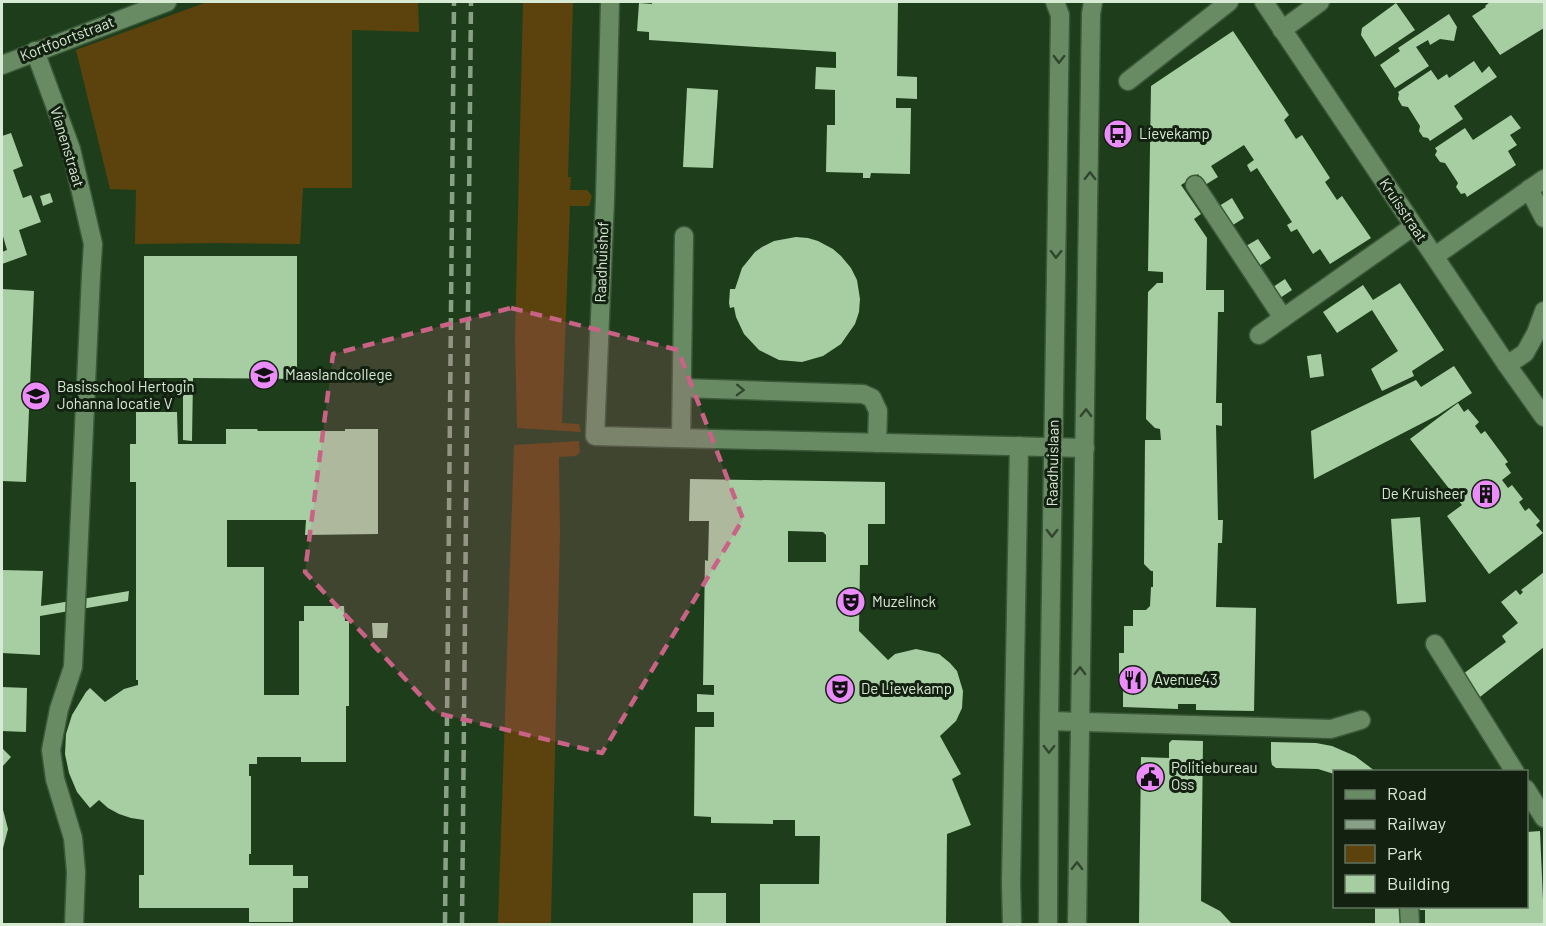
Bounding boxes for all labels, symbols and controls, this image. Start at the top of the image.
street label: Kortfoortstraat [17,12,116,64]
one-way arrow [1053,55,1065,64]
street label: Vianenstraat [47,104,89,189]
bus stop icon: Lievekamp [1102,118,1134,150]
place label: Lievekamp [1139,124,1210,142]
one-way arrow [1083,172,1096,181]
street label: Kruisstraat [1376,174,1432,244]
street label: Raadhuishof [591,221,611,303]
one-way arrow [1050,250,1062,259]
school or university icon: Maaslandcollege [248,359,280,391]
place label: Maaslandcollege [285,365,392,383]
place label: Basisschool Hertogin Johanna locatie V [57,377,195,412]
school or university icon: Basisschool Hertogin Johanna locatie V [20,380,52,412]
one-way arrow [736,384,745,396]
one-way arrow [1080,409,1092,418]
street label: Raadhuislaan [1042,419,1062,507]
building icon: De Kruisheer [1470,478,1502,510]
place label: De Kruisheer [1382,484,1466,502]
one-way arrow [1046,529,1058,538]
theatre icon: Muzelinck [835,586,867,618]
place label: Muzelinck [872,592,936,610]
restaurant icon: Avenue43 [1117,664,1149,696]
one-way arrow [1073,667,1086,676]
place label: Avenue43 [1154,670,1218,688]
theatre icon: De Lievekamp [824,673,856,705]
place label: De Lievekamp [861,679,952,697]
one-way arrow [1043,745,1055,754]
place label: Politiebureau Oss [1171,758,1258,793]
public building icon: Politiebureau Oss [1134,761,1166,793]
legend [1333,770,1528,908]
text: Road [1387,782,1427,804]
text: Railway [1387,812,1446,834]
text: Park [1387,842,1422,864]
one-way arrow [1071,862,1083,871]
text: Building [1387,872,1450,894]

